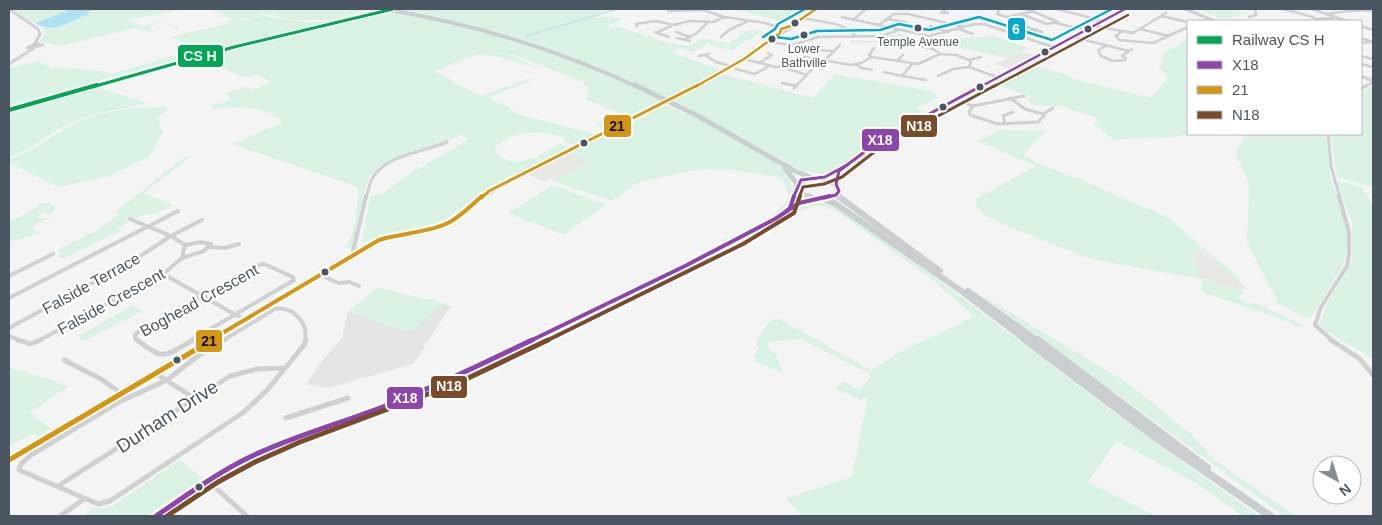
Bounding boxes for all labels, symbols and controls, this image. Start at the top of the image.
line badge: 6 [1007,17,1026,41]
unlabelled marker [790,18,800,28]
legend [1187,20,1362,135]
text: 6 [1012,21,1020,37]
marker: Temple Avenue [913,23,923,33]
unlabelled marker [1083,24,1093,34]
marker: Lower Bathville [799,30,809,40]
text: Railway CS H [1232,31,1325,48]
unlabelled marker [767,34,777,44]
place label: Temple Avenue [877,35,959,49]
place label: Lower Bathville [781,42,827,70]
line badge: CS H [177,44,224,68]
unlabelled marker [1040,47,1050,57]
text: CS H [183,48,217,64]
text: X18 [1232,56,1259,73]
text: 21 [1232,81,1249,98]
unlabelled marker [975,82,985,92]
unlabelled marker [938,102,948,112]
text: N18 [1232,106,1260,123]
line badge: 21 [603,114,632,138]
line badge: N18 [900,114,938,138]
text: 21 [609,118,625,134]
text: N18 [906,118,932,134]
line badge: X18 [861,128,900,152]
text: X18 [868,132,893,148]
unlabelled marker [579,138,589,148]
street label: Falside Terrace [39,250,143,317]
street label: Boghead Crescent [137,261,262,340]
street label: Falside Crescent [55,265,168,338]
unlabelled marker [320,267,330,277]
line badge: 21 [195,329,223,353]
text: 21 [201,333,217,349]
unlabelled marker [172,355,182,365]
line badge: N18 [430,375,468,399]
street label: Durham Drive [112,376,222,457]
text: N18 [436,378,462,394]
line badge: X18 [386,386,424,410]
text: X18 [393,390,418,406]
north arrow [1312,455,1362,505]
text: N [1336,481,1354,500]
unlabelled marker [194,482,204,492]

